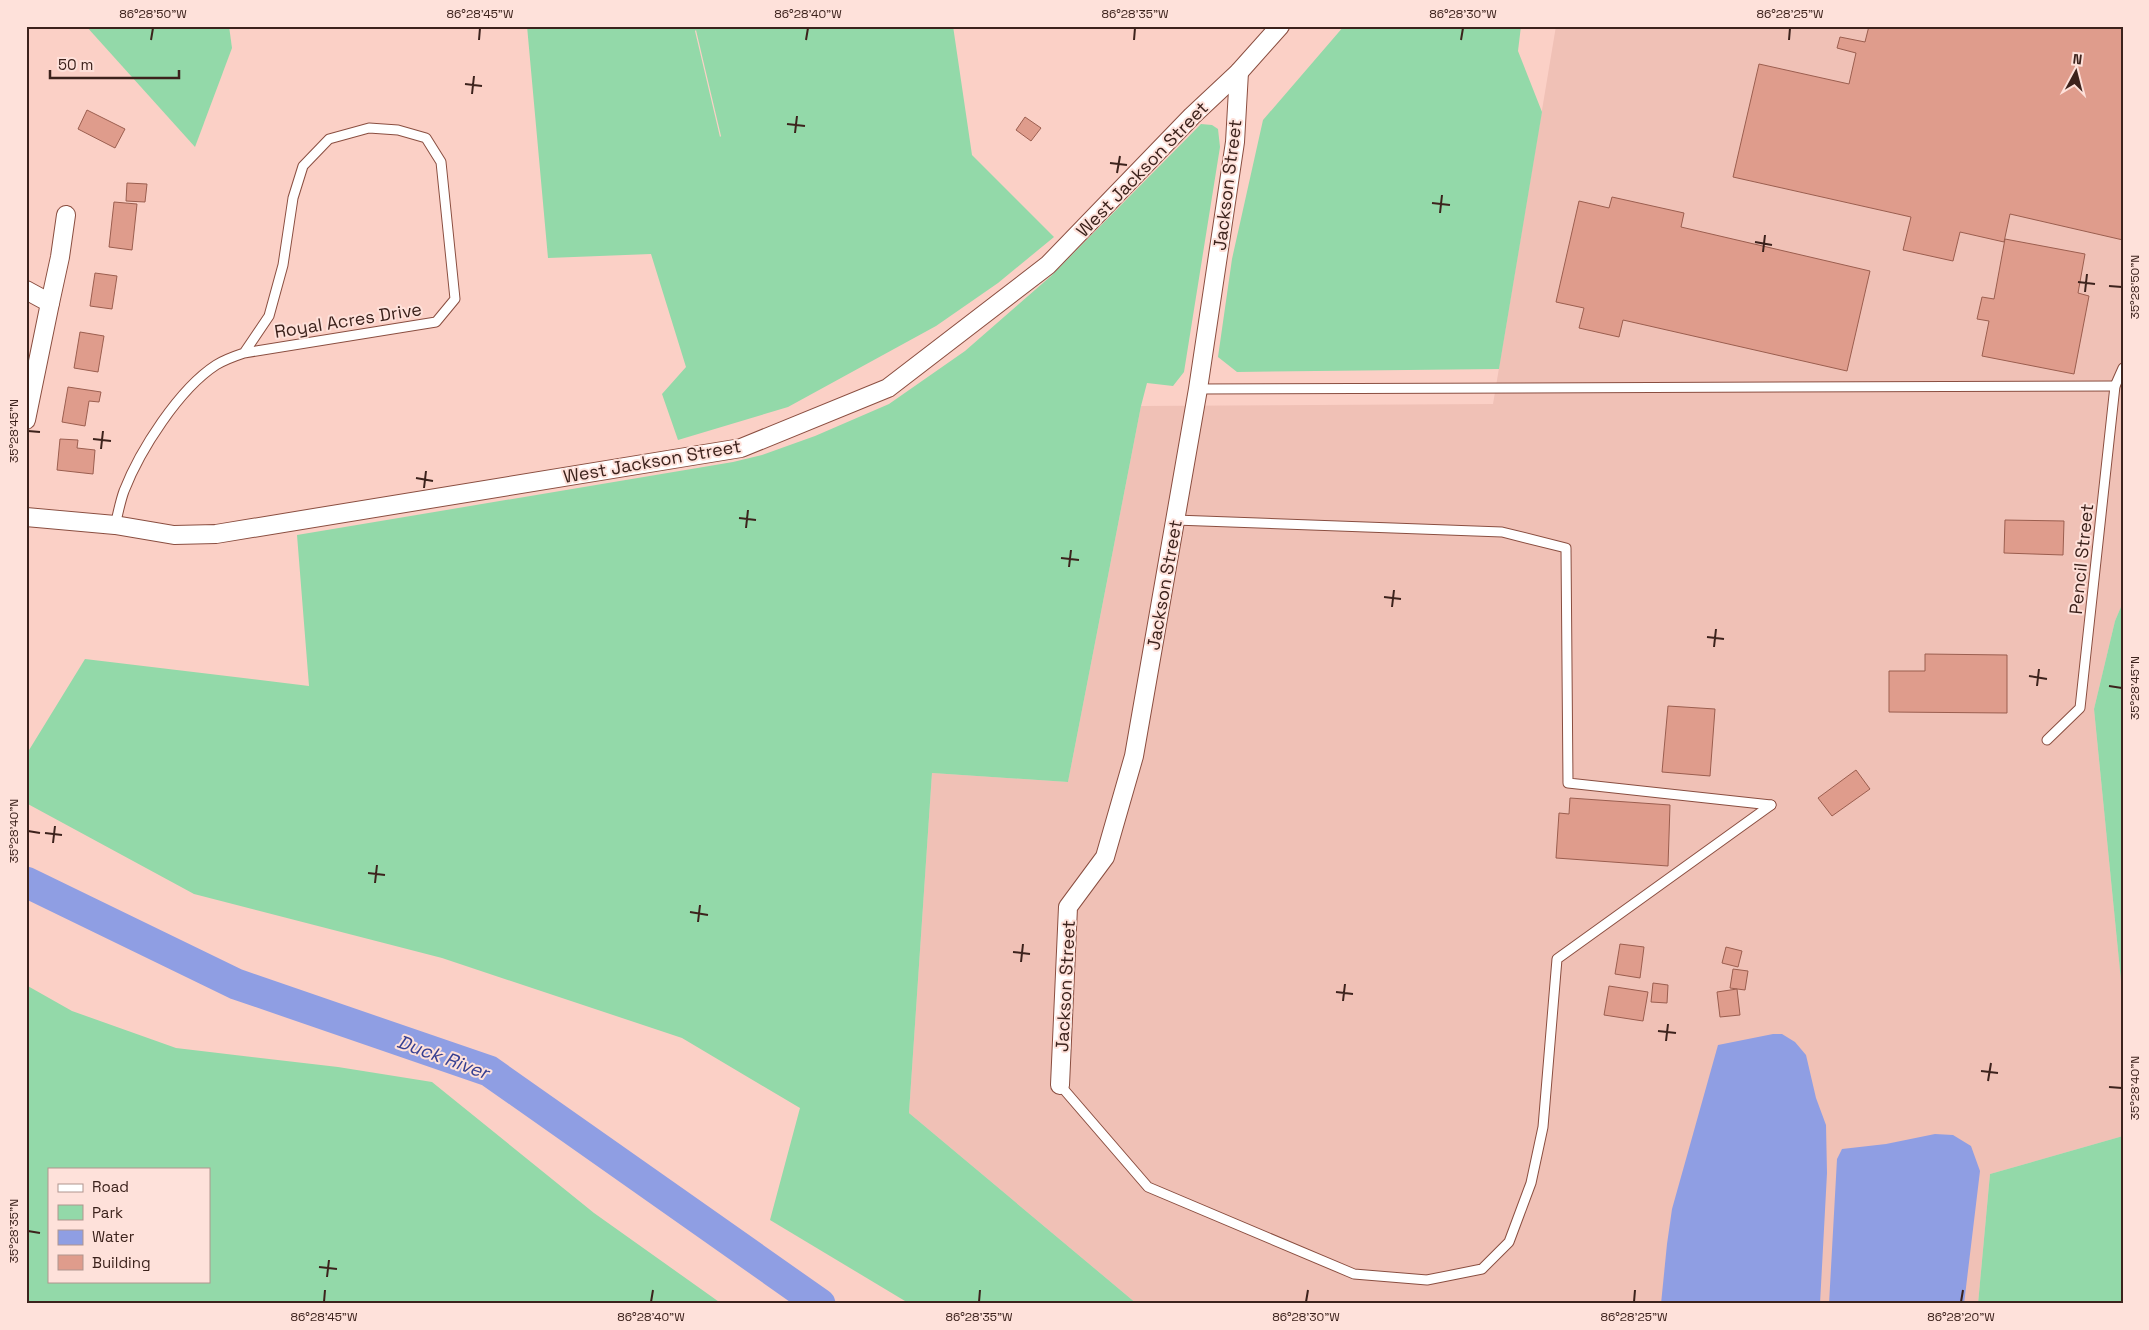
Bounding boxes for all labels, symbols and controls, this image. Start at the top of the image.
text: 86°28'50"W [119,6,187,22]
text: 86°28'45"W [447,6,514,22]
text: 86°28'40"W [774,6,842,22]
text: 86°28'35"W [1101,6,1169,22]
text: 86°28'30"W [1429,6,1497,22]
text: 86°28'25"W [1756,6,1824,22]
scale bar [50,48,179,80]
north arrow [2052,48,2102,98]
text: N [2072,50,2083,69]
text: 50 m [58,55,93,74]
street label: West Jackson Street [1071,96,1213,242]
street label: Jackson Street [1208,118,1246,252]
text: 35°28'50"N [2127,255,2143,319]
street label: Royal Acres Drive [273,297,423,343]
text: 35°28'45"N [6,399,22,463]
street label: West Jackson Street [561,434,743,488]
street label: Pencil Street [2064,502,2098,616]
street label: Jackson Street [1141,518,1187,652]
text: 35°28'45"N [2127,656,2143,720]
text: 35°28'40"N [6,799,22,863]
street label: Jackson Street [1050,920,1080,1052]
water label: Duck River [394,1029,494,1086]
text: 35°28'40"N [2127,1056,2143,1120]
legend [48,1168,210,1282]
text: Road [92,1177,129,1196]
text: 35°28'35"N [6,1199,22,1263]
text: Park [92,1203,123,1222]
text: Water [92,1227,135,1246]
text: Building [92,1253,151,1272]
text: 86°28'45"W [291,1309,358,1325]
text: 86°28'40"W [617,1309,685,1325]
text: 86°28'35"W [945,1309,1013,1325]
text: 86°28'30"W [1272,1309,1340,1325]
text: 86°28'25"W [1600,1309,1668,1325]
text: 86°28'20"W [1927,1309,1995,1325]

